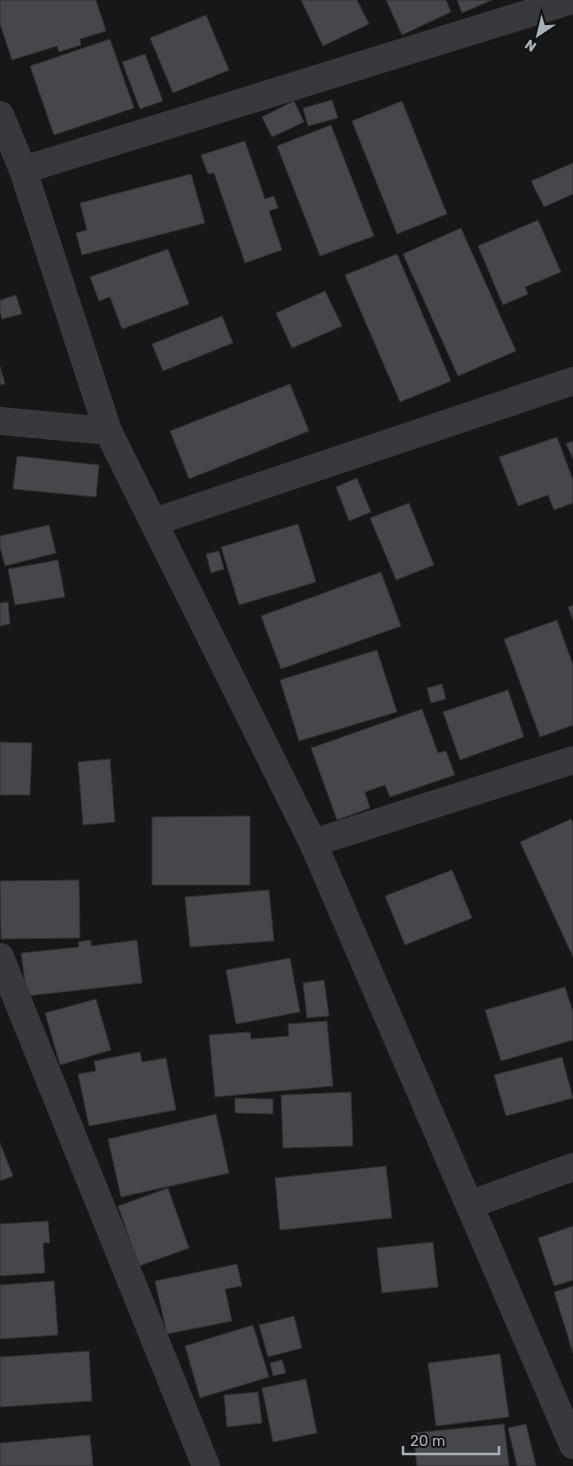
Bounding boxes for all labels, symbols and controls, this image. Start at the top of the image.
north arrow [513,10,563,60]
text: N [522,35,540,55]
scale bar [403,1424,499,1456]
text: 20 m [410,1432,445,1450]

